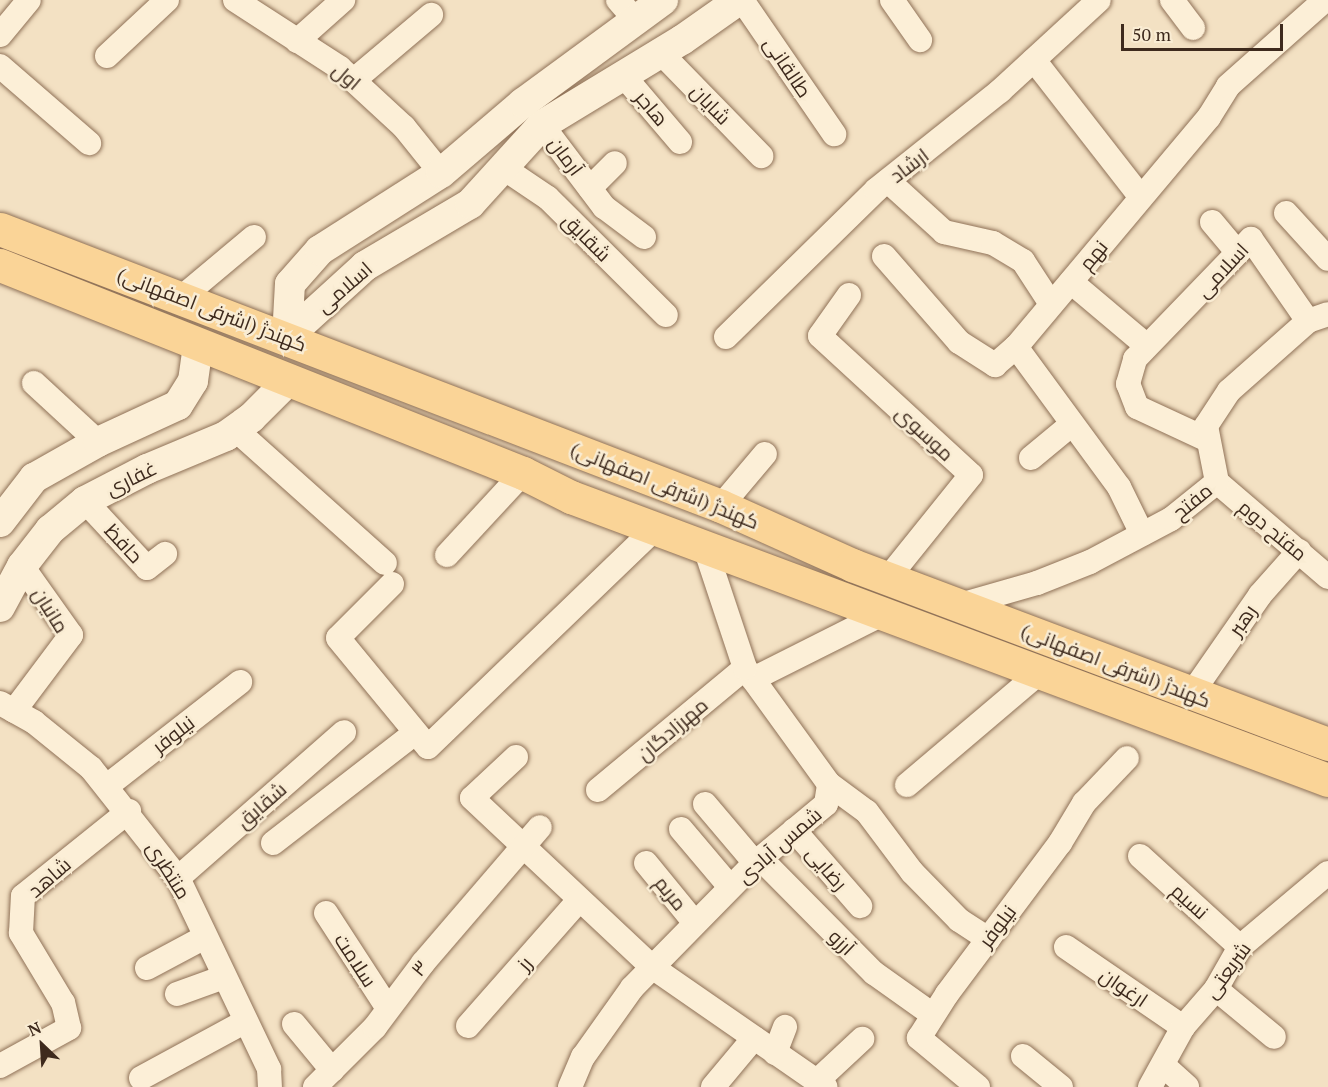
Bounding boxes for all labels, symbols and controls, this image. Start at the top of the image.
scale bar [1124,12,1286,50]
text: 50 m [1132,22,1171,46]
street label: طالقانی [759,32,817,102]
street label: اول [328,57,366,95]
street label: شایان [686,79,736,129]
street label: هاجر [630,85,674,131]
street label: آرمان [544,132,588,180]
street label: ارشاد [885,143,933,187]
street label: شقایق [558,208,616,266]
street label: نهم [1074,235,1112,275]
street label: اسلامی [1191,238,1253,302]
street label: اسلامی [311,256,377,318]
street label: کهندژ (اشرفی اصفهانی) [114,262,310,356]
street label: موسوی [891,400,959,466]
street label: کهندژ (اشرفی اصفهانی) [567,436,763,534]
street label: غفاری [102,455,160,501]
street label: مفتح [1167,478,1217,524]
street label: مفتح دوم [1234,494,1312,566]
street label: حافظ [100,518,148,568]
street label: مانیان [28,583,74,637]
street label: رهبر [1223,600,1261,640]
street label: کهندژ (اشرفی اصفهانی) [1018,618,1214,712]
street label: مهرزادگان [632,692,712,766]
street label: نیلوفر [147,710,199,758]
street label: شقایق [231,777,291,833]
street label: شمس آبادی [732,802,826,888]
street label: منتظری [142,837,196,903]
street label: رضایی [801,841,853,895]
street label: شاهد [23,852,75,902]
street label: مریم [650,871,692,915]
street label: نسیم [1167,878,1213,924]
street label: نیلوفر [973,900,1021,952]
street label: آرزو [824,924,860,960]
street label: سلامت [330,929,382,991]
street label: شریعتی [1199,937,1255,1003]
street label: رز [511,951,537,975]
street label: ۳ [405,955,433,981]
street label: ارغوان [1095,962,1153,1012]
north arrow [12,1015,72,1075]
text: N [24,1016,45,1041]

